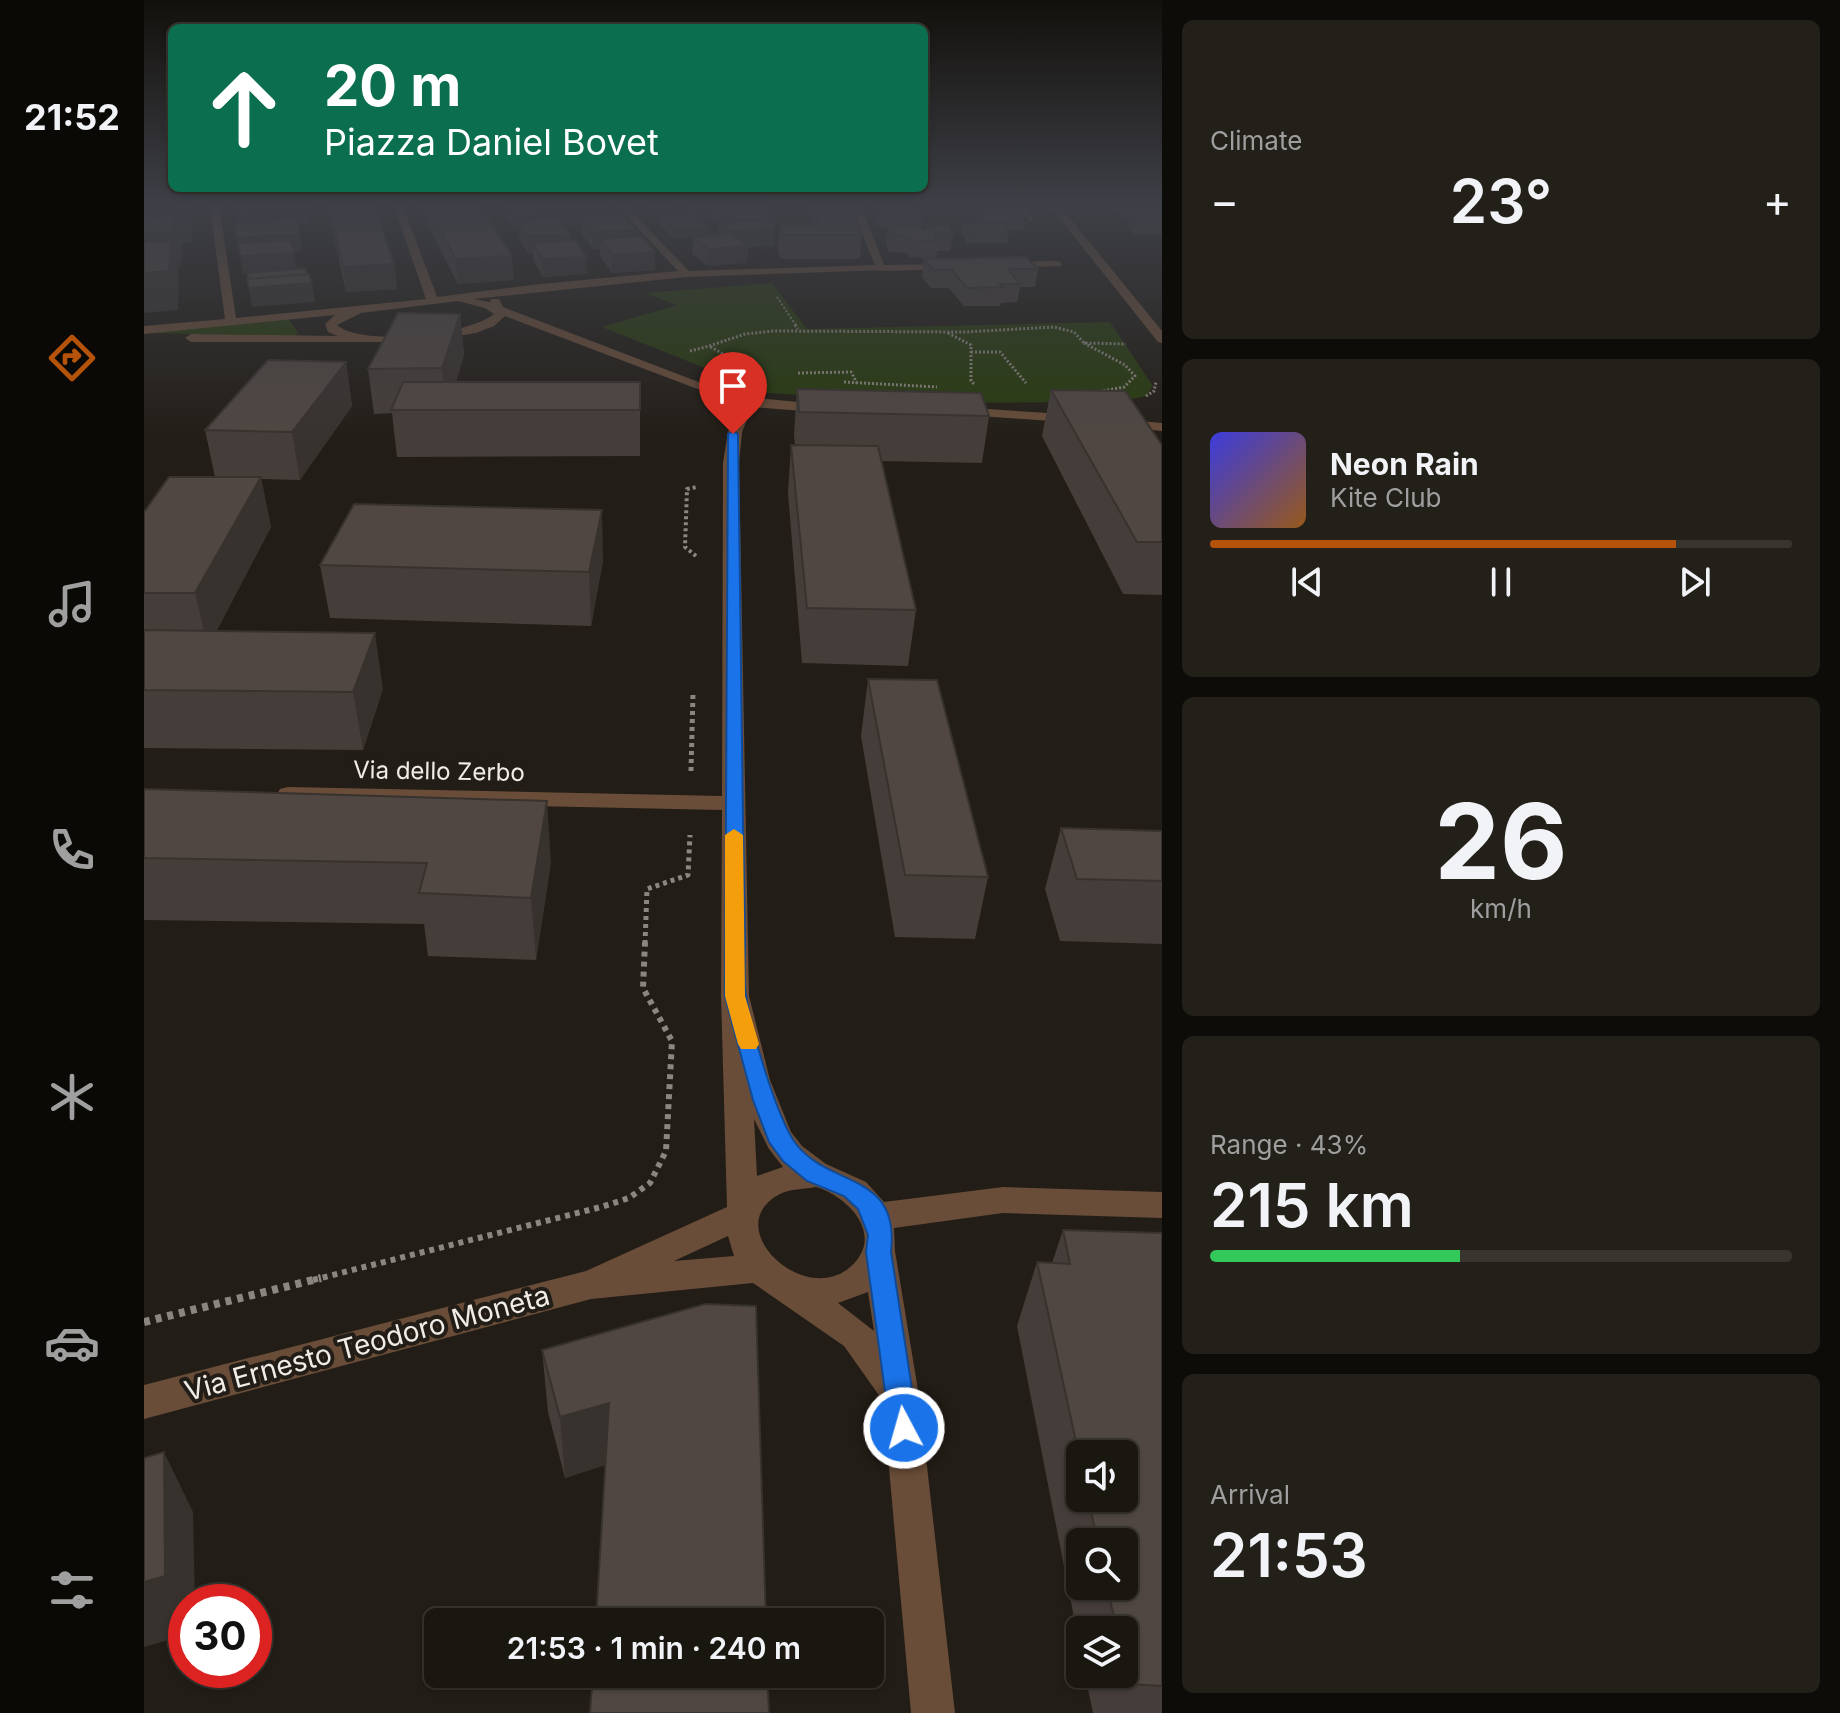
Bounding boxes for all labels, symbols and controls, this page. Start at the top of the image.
text: 20 m [324,52,461,120]
icon: ahead [192,56,296,160]
text: 21:52 [24,95,120,139]
text: Piazza Daniel Bovet [324,120,659,164]
text: Climate [1210,125,1302,156]
text: 23° [1450,165,1552,237]
text: − [1210,174,1239,228]
text: + [1763,174,1792,228]
icon: directions [44,330,100,386]
pin [699,352,767,434]
icon: arrive [711,364,755,408]
text: Neon Rain [1330,446,1479,482]
text: Kite Club [1330,482,1441,513]
icon: previous [1285,560,1329,604]
icon: pause [1479,560,1523,604]
icon: next [1673,560,1717,604]
icon: music [44,576,100,632]
street label: Via dello Zerbo [353,755,525,787]
text: 26 [1434,778,1568,904]
icon: phone [44,822,100,878]
text: km/h [1470,893,1532,924]
icon: climate [44,1069,100,1125]
text: Range · 43% [1210,1129,1368,1160]
text: 215 km [1210,1169,1414,1241]
street label: Via Ernesto Teodoro Moneta [181,1278,553,1408]
icon: car [44,1315,100,1371]
position arrow [862,1386,946,1470]
map controls [1066,1440,1138,1688]
button: sound [1066,1440,1138,1512]
text: Arrival [1210,1479,1290,1510]
text: 21:53 [1210,1519,1368,1591]
button: search [1066,1528,1138,1600]
icon: filters [44,1562,100,1618]
speed limit sign: 30 [168,1584,272,1688]
button: layers [1066,1616,1138,1688]
text: 21:53 · 1 min · 240 m [507,1630,801,1666]

